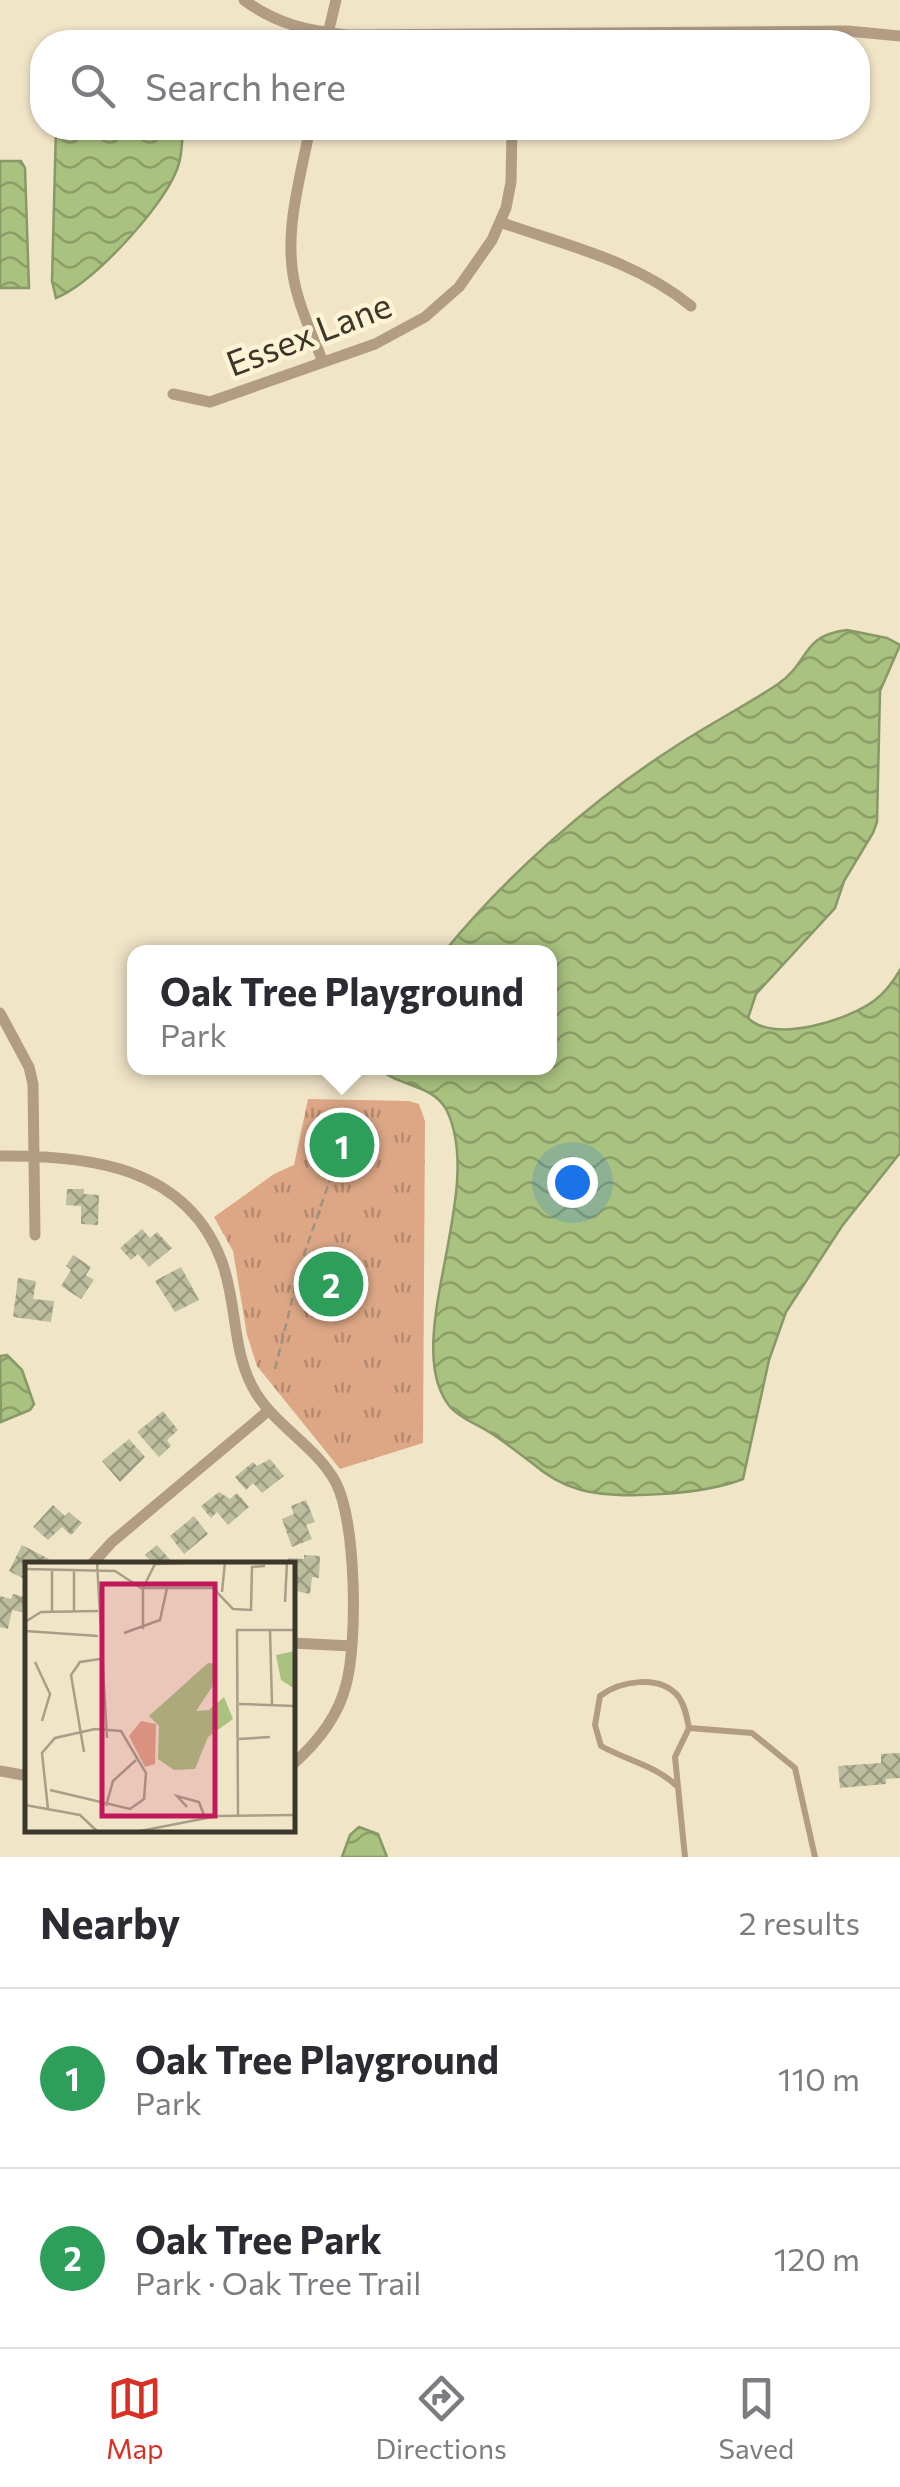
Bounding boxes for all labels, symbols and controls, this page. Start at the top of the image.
search box [30,30,870,140]
icon: search [65,58,120,113]
text: Search here [145,62,346,109]
street label: Essex Lane [220,282,397,384]
popup [127,945,557,1075]
text: Oak Tree Playground [160,967,524,1014]
text: Park [160,1014,227,1054]
pin: 1 [310,1108,374,1182]
your location [547,1157,598,1208]
pin: 2 [298,1246,364,1322]
inset map [25,1562,295,1832]
text: Nearby [40,1896,180,1948]
text: 2 results [739,1902,860,1942]
text: Oak Tree Playground [135,2035,499,2082]
text: 1 [65,2058,80,2098]
text: 110 m [778,2058,860,2098]
text: Park [135,2082,202,2122]
text: Oak Tree Park [135,2215,382,2262]
text: 2 [63,2238,82,2278]
text: 120 m [774,2238,860,2278]
text: Park · Oak Tree Trail [135,2262,421,2302]
tab: Map [106,2371,164,2465]
tab: Directions [375,2371,507,2465]
tab: Saved [719,2371,794,2465]

